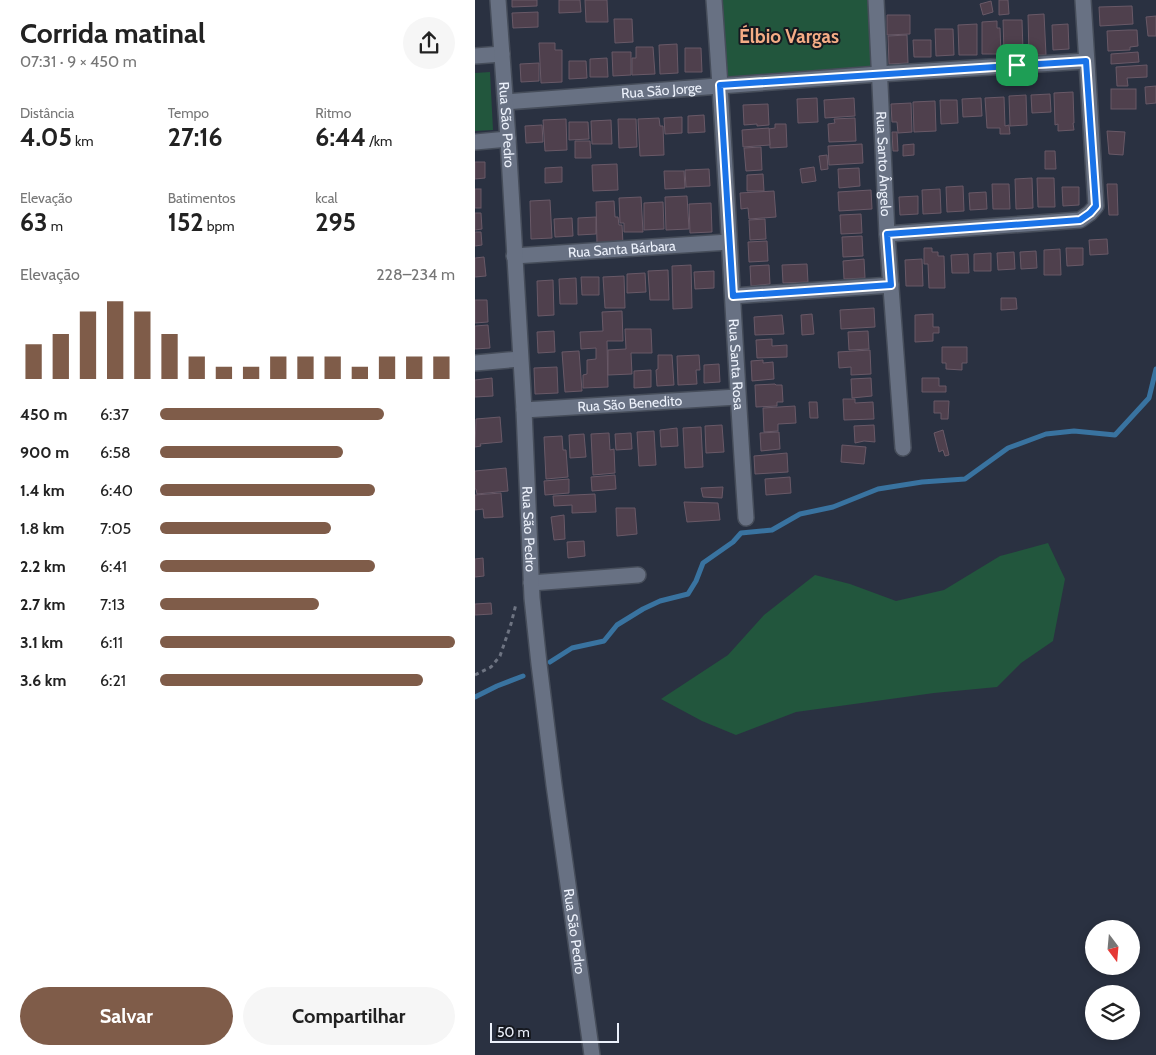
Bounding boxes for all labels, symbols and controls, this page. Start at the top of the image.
text: Corrida matinal [20,16,205,50]
button: share [403,17,455,69]
district label: Élbio Vargas [739,24,839,48]
pin [996,44,1038,86]
icon: arrive [1003,51,1031,79]
text: 07:31 · 9 × 450 m [20,52,137,71]
street label: Rua São Jorge [621,78,703,102]
street label: Rua São Pedro [495,81,519,168]
text: Distância [20,104,74,122]
text: Tempo [168,104,209,122]
text: Ritmo [315,104,351,122]
street label: Rua Santo Ângelo [872,111,895,217]
text: 4.05 [20,122,72,152]
text: 27:16 [168,122,222,152]
text: 6:44 [315,122,366,152]
text: km [72,132,94,150]
text: /km [366,132,392,150]
text: Elevação [20,189,72,207]
text: Batimentos [168,189,236,207]
text: kcal [315,189,338,207]
text: 63 [20,207,48,237]
text: 152 [168,207,204,237]
text: 295 [315,207,356,237]
text: m [48,217,63,235]
text: bpm [204,217,235,235]
street label: Rua Santa Bárbara [567,236,676,261]
text: Elevação [20,265,80,284]
text: 228–234 m [376,265,455,284]
street label: Rua Santa Rosa [725,318,748,411]
street label: Rua São Benedito [577,391,683,416]
text: 450 m [20,405,67,424]
text: 6:37 [100,405,129,424]
text: 900 m [20,443,69,462]
text: 6:58 [100,443,131,462]
text: 1.4 km [20,481,65,500]
text: 6:40 [100,481,133,500]
street label: Rua São Pedro [518,486,540,573]
text: 1.8 km [20,519,64,538]
text: 7:05 [100,519,131,538]
text: 2.2 km [20,557,66,576]
text: 6:41 [100,557,127,576]
text: 2.7 km [20,595,65,614]
text: 7:13 [100,595,125,614]
text: 3.1 km [20,633,63,652]
text: 6:11 [100,633,123,652]
text: 3.6 km [20,671,66,690]
text: 6:21 [100,671,126,690]
street label: Rua São Pedro [560,887,590,975]
north arrow [1085,920,1140,975]
map controls [1085,920,1140,1040]
button: layers [1085,985,1140,1040]
button: Salvar [20,987,233,1045]
button: Compartilhar [243,987,455,1045]
scale bar [490,1020,619,1043]
text: 50 m [497,1023,530,1041]

